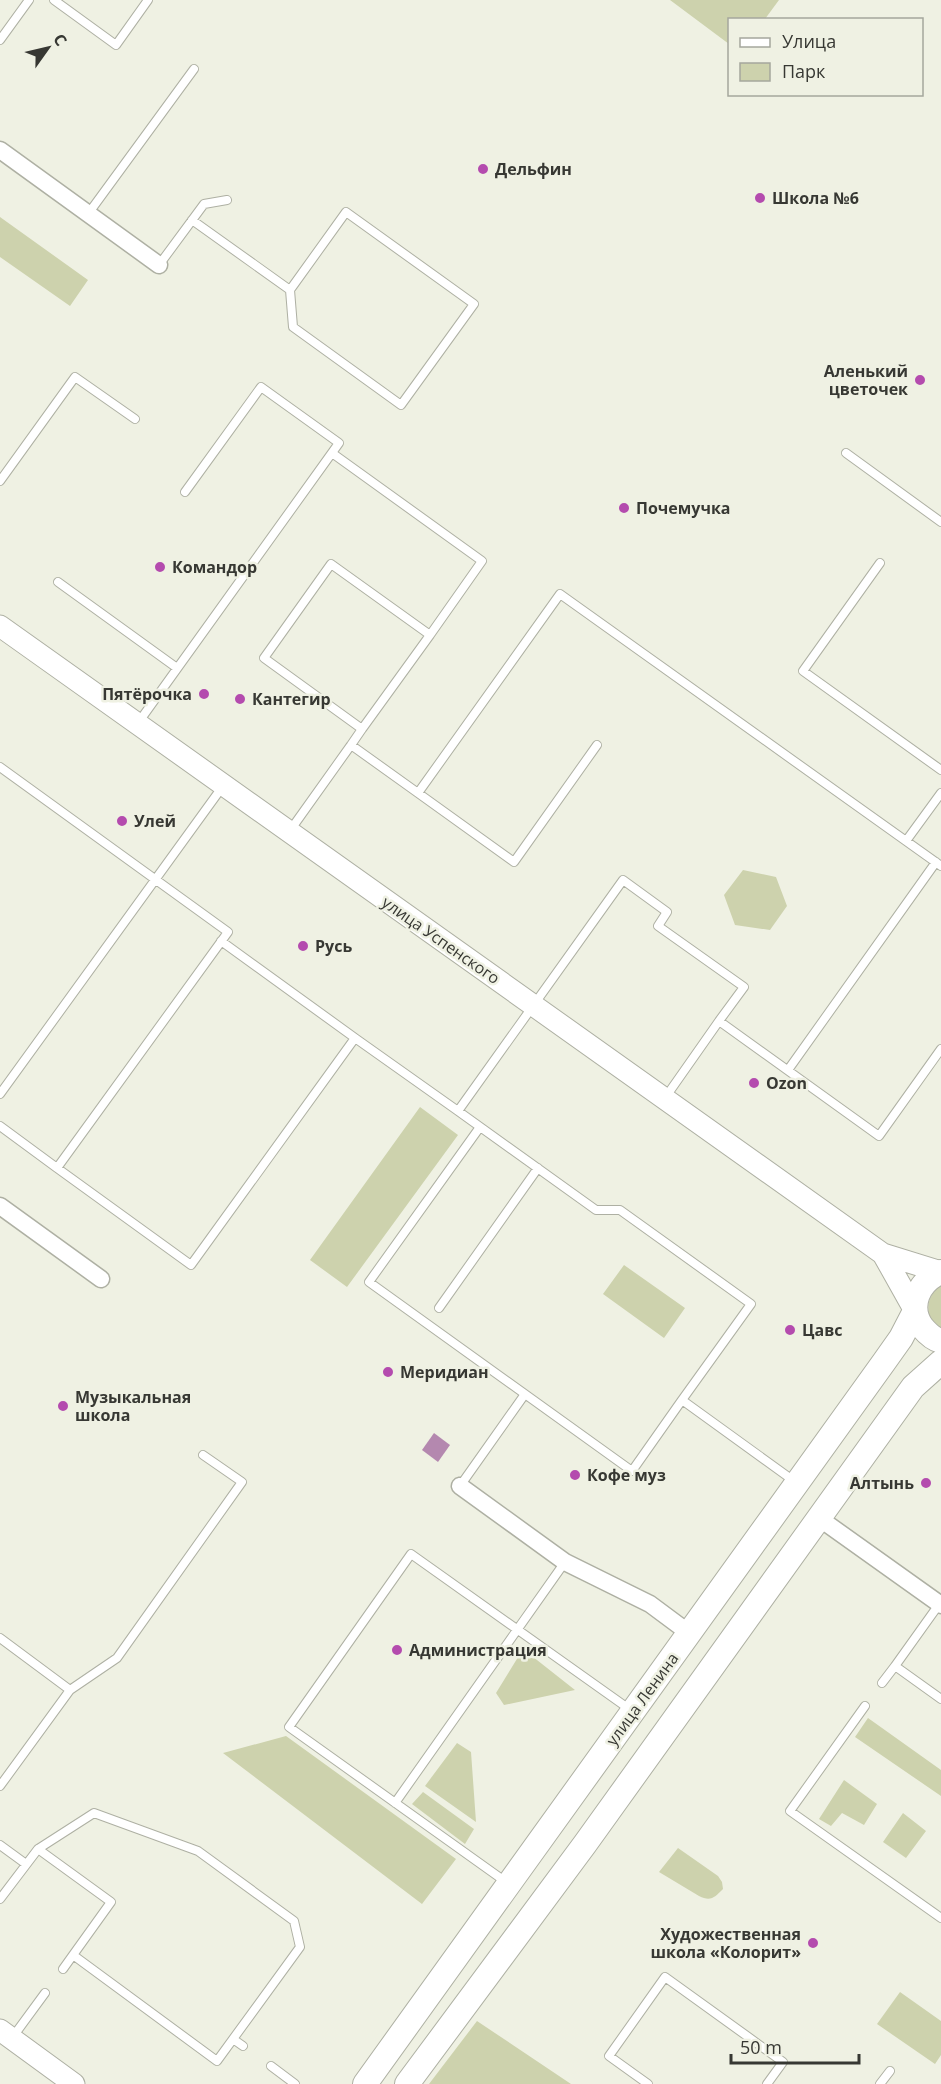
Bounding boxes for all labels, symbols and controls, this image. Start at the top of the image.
north arrow [18,18,78,78]
legend [728,18,923,96]
text: С [48,29,72,50]
text: Улица [782,29,836,53]
text: Парк [782,59,826,83]
place label: Дельфин [495,158,572,180]
marker: Дельфин [476,162,490,176]
place label: Школа №6 [772,187,859,209]
marker: Школа №6 [753,191,767,205]
place label: Аленький цветочек [824,360,908,400]
marker: Аленький цветочек [913,373,927,387]
place label: Почемучка [636,497,730,519]
marker: Почемучка [617,501,631,515]
place label: Командор [172,556,257,578]
marker: Командор [153,560,167,574]
place label: Пятёрочка [102,683,192,705]
marker: Пятёрочка [197,687,211,701]
place label: Кантегир [252,688,331,710]
marker: Кантегир [233,692,247,706]
place label: Улей [134,810,176,832]
marker: Улей [115,814,129,828]
street label: улица Успенского [378,891,504,989]
place label: Русь [315,935,352,957]
marker: Русь [296,939,310,953]
place label: Ozon [766,1072,807,1094]
marker: Ozon [747,1076,761,1090]
place label: Цавс [802,1319,842,1341]
marker: Цавс [783,1323,797,1337]
place label: Меридиан [400,1361,489,1383]
marker: Меридиан [381,1365,395,1379]
place label: Музыкальная школа [75,1386,191,1426]
marker: Музыкальная школа [56,1399,70,1413]
place label: Кофе муз [587,1464,666,1486]
marker: Кофе муз [568,1468,582,1482]
place label: Алтынь [850,1472,914,1494]
marker: Алтынь [919,1476,933,1490]
place label: Администрация [409,1639,547,1661]
marker: Администрация [390,1643,404,1657]
street label: улица Ленина [601,1648,683,1750]
place label: Художественная школа «Колорит» [650,1923,801,1963]
marker: Художественная школа «Колорит» [806,1936,820,1950]
scale bar [731,2027,858,2065]
text: 50 m [740,2035,782,2059]

